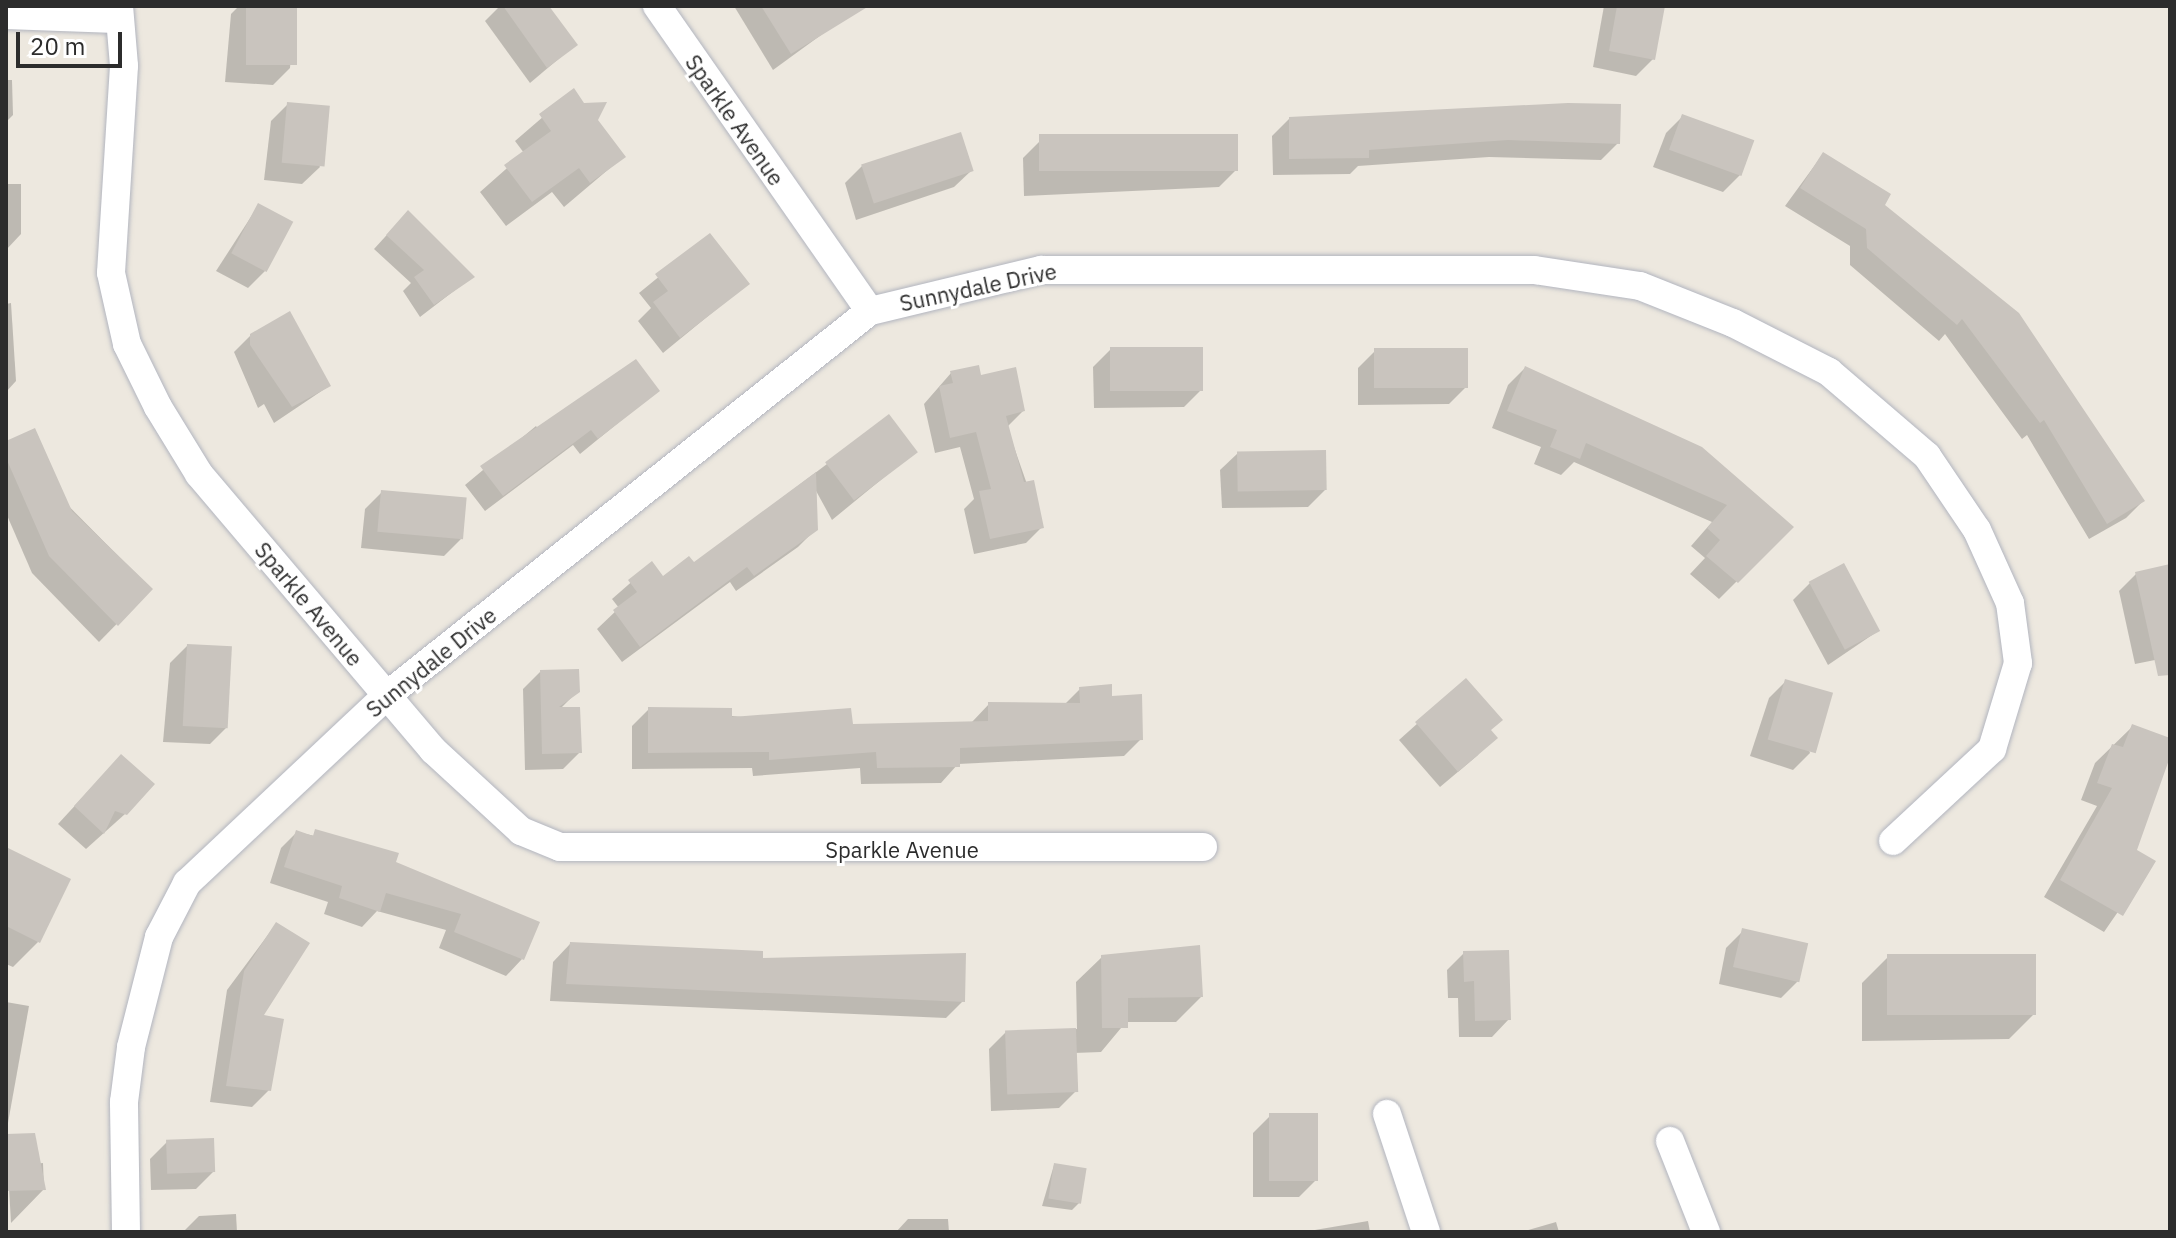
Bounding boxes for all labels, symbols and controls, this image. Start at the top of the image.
scale bar [20,16,126,66]
text: 20 m [30,30,85,62]
street label: Sparkle Avenue [680,49,790,191]
street label: Sunnydale Drive [897,257,1059,317]
street label: Sparkle Avenue [249,537,369,671]
street label: Sunnydale Drive [361,601,501,723]
street label: Sparkle Avenue [825,837,979,863]

